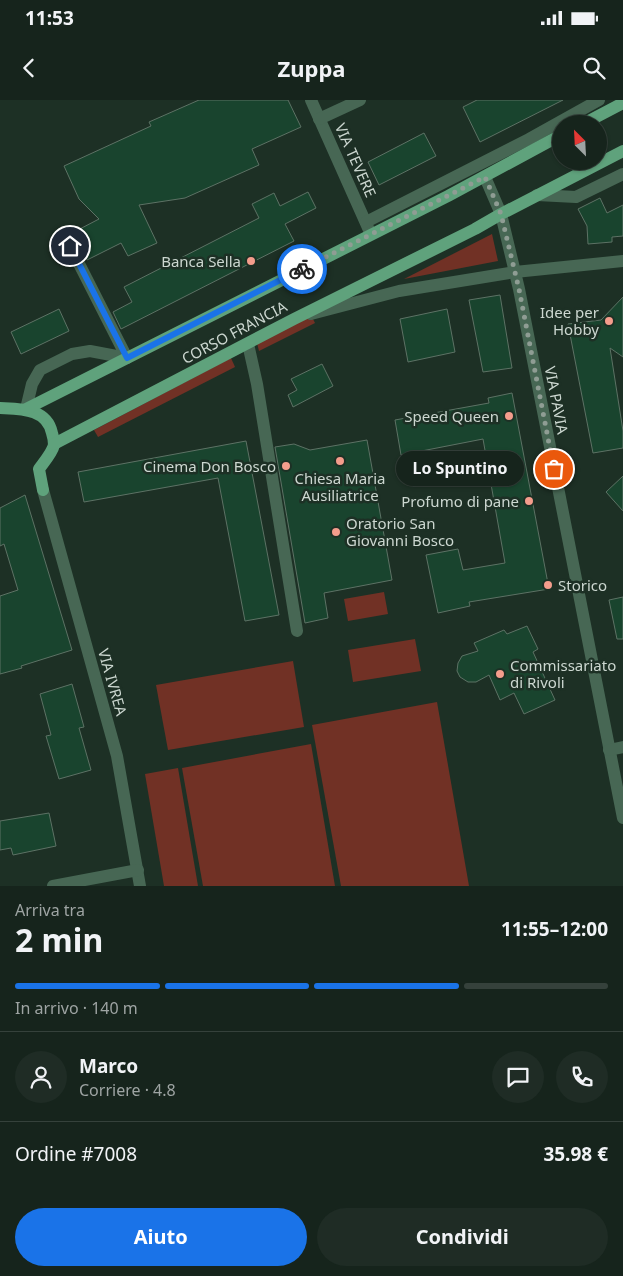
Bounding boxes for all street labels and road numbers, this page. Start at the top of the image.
street label: VIA TEVERE [331,120,381,200]
street label: CORSO FRANCIA [178,296,290,368]
street label: VIA PAVIA [541,364,573,436]
street label: VIA IVREA [94,646,132,718]

